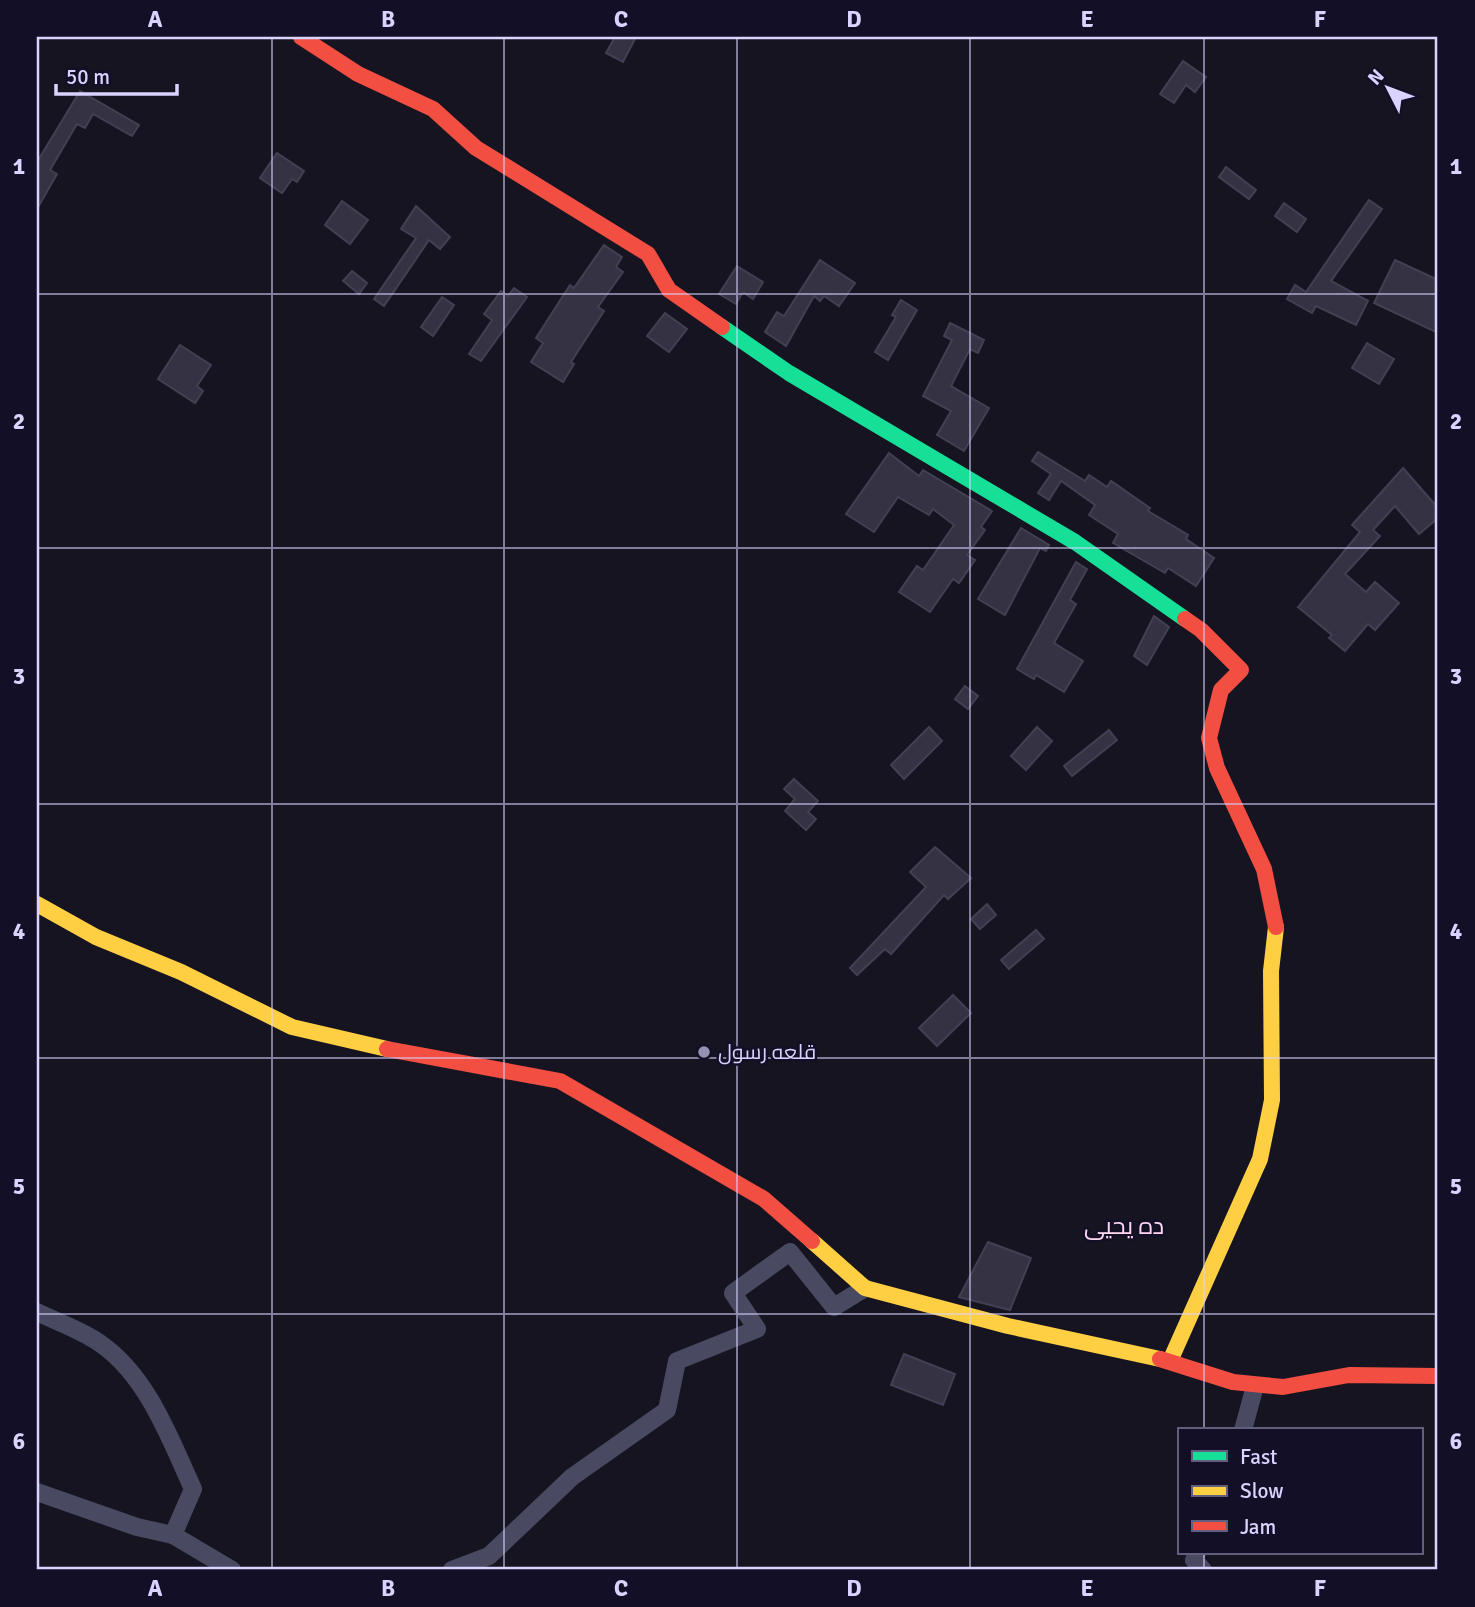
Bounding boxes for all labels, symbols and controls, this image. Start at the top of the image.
text: A [148,5,163,34]
text: B [381,5,395,34]
text: C [614,5,628,34]
text: D [846,5,862,34]
text: E [1080,5,1094,34]
text: F [1314,5,1326,34]
scale bar [56,52,177,96]
north arrow [1352,52,1422,122]
text: 50 m [66,64,110,90]
text: N [1363,64,1389,90]
text: 1 [13,152,25,181]
text: 1 [1450,152,1462,181]
text: 2 [13,407,25,436]
text: 2 [1450,407,1462,436]
text: 3 [13,662,25,691]
text: 3 [1450,662,1462,691]
text: 4 [13,917,25,946]
text: 4 [1450,917,1462,946]
place label: قلعه رسول [718,1039,816,1065]
marker: قلعه رسول [696,1044,712,1060]
text: 5 [13,1172,25,1201]
text: 5 [1450,1172,1462,1201]
district label: ده یحیی [1084,1211,1164,1241]
text: 6 [13,1427,25,1456]
text: 6 [1450,1427,1462,1456]
legend [1178,1428,1422,1554]
text: Fast [1240,1444,1277,1470]
text: Slow [1240,1478,1284,1504]
text: Jam [1240,1514,1276,1540]
text: A [148,1574,163,1603]
text: B [381,1574,395,1603]
text: C [614,1574,628,1603]
text: D [846,1574,862,1603]
text: E [1080,1574,1094,1603]
text: F [1314,1574,1326,1603]

